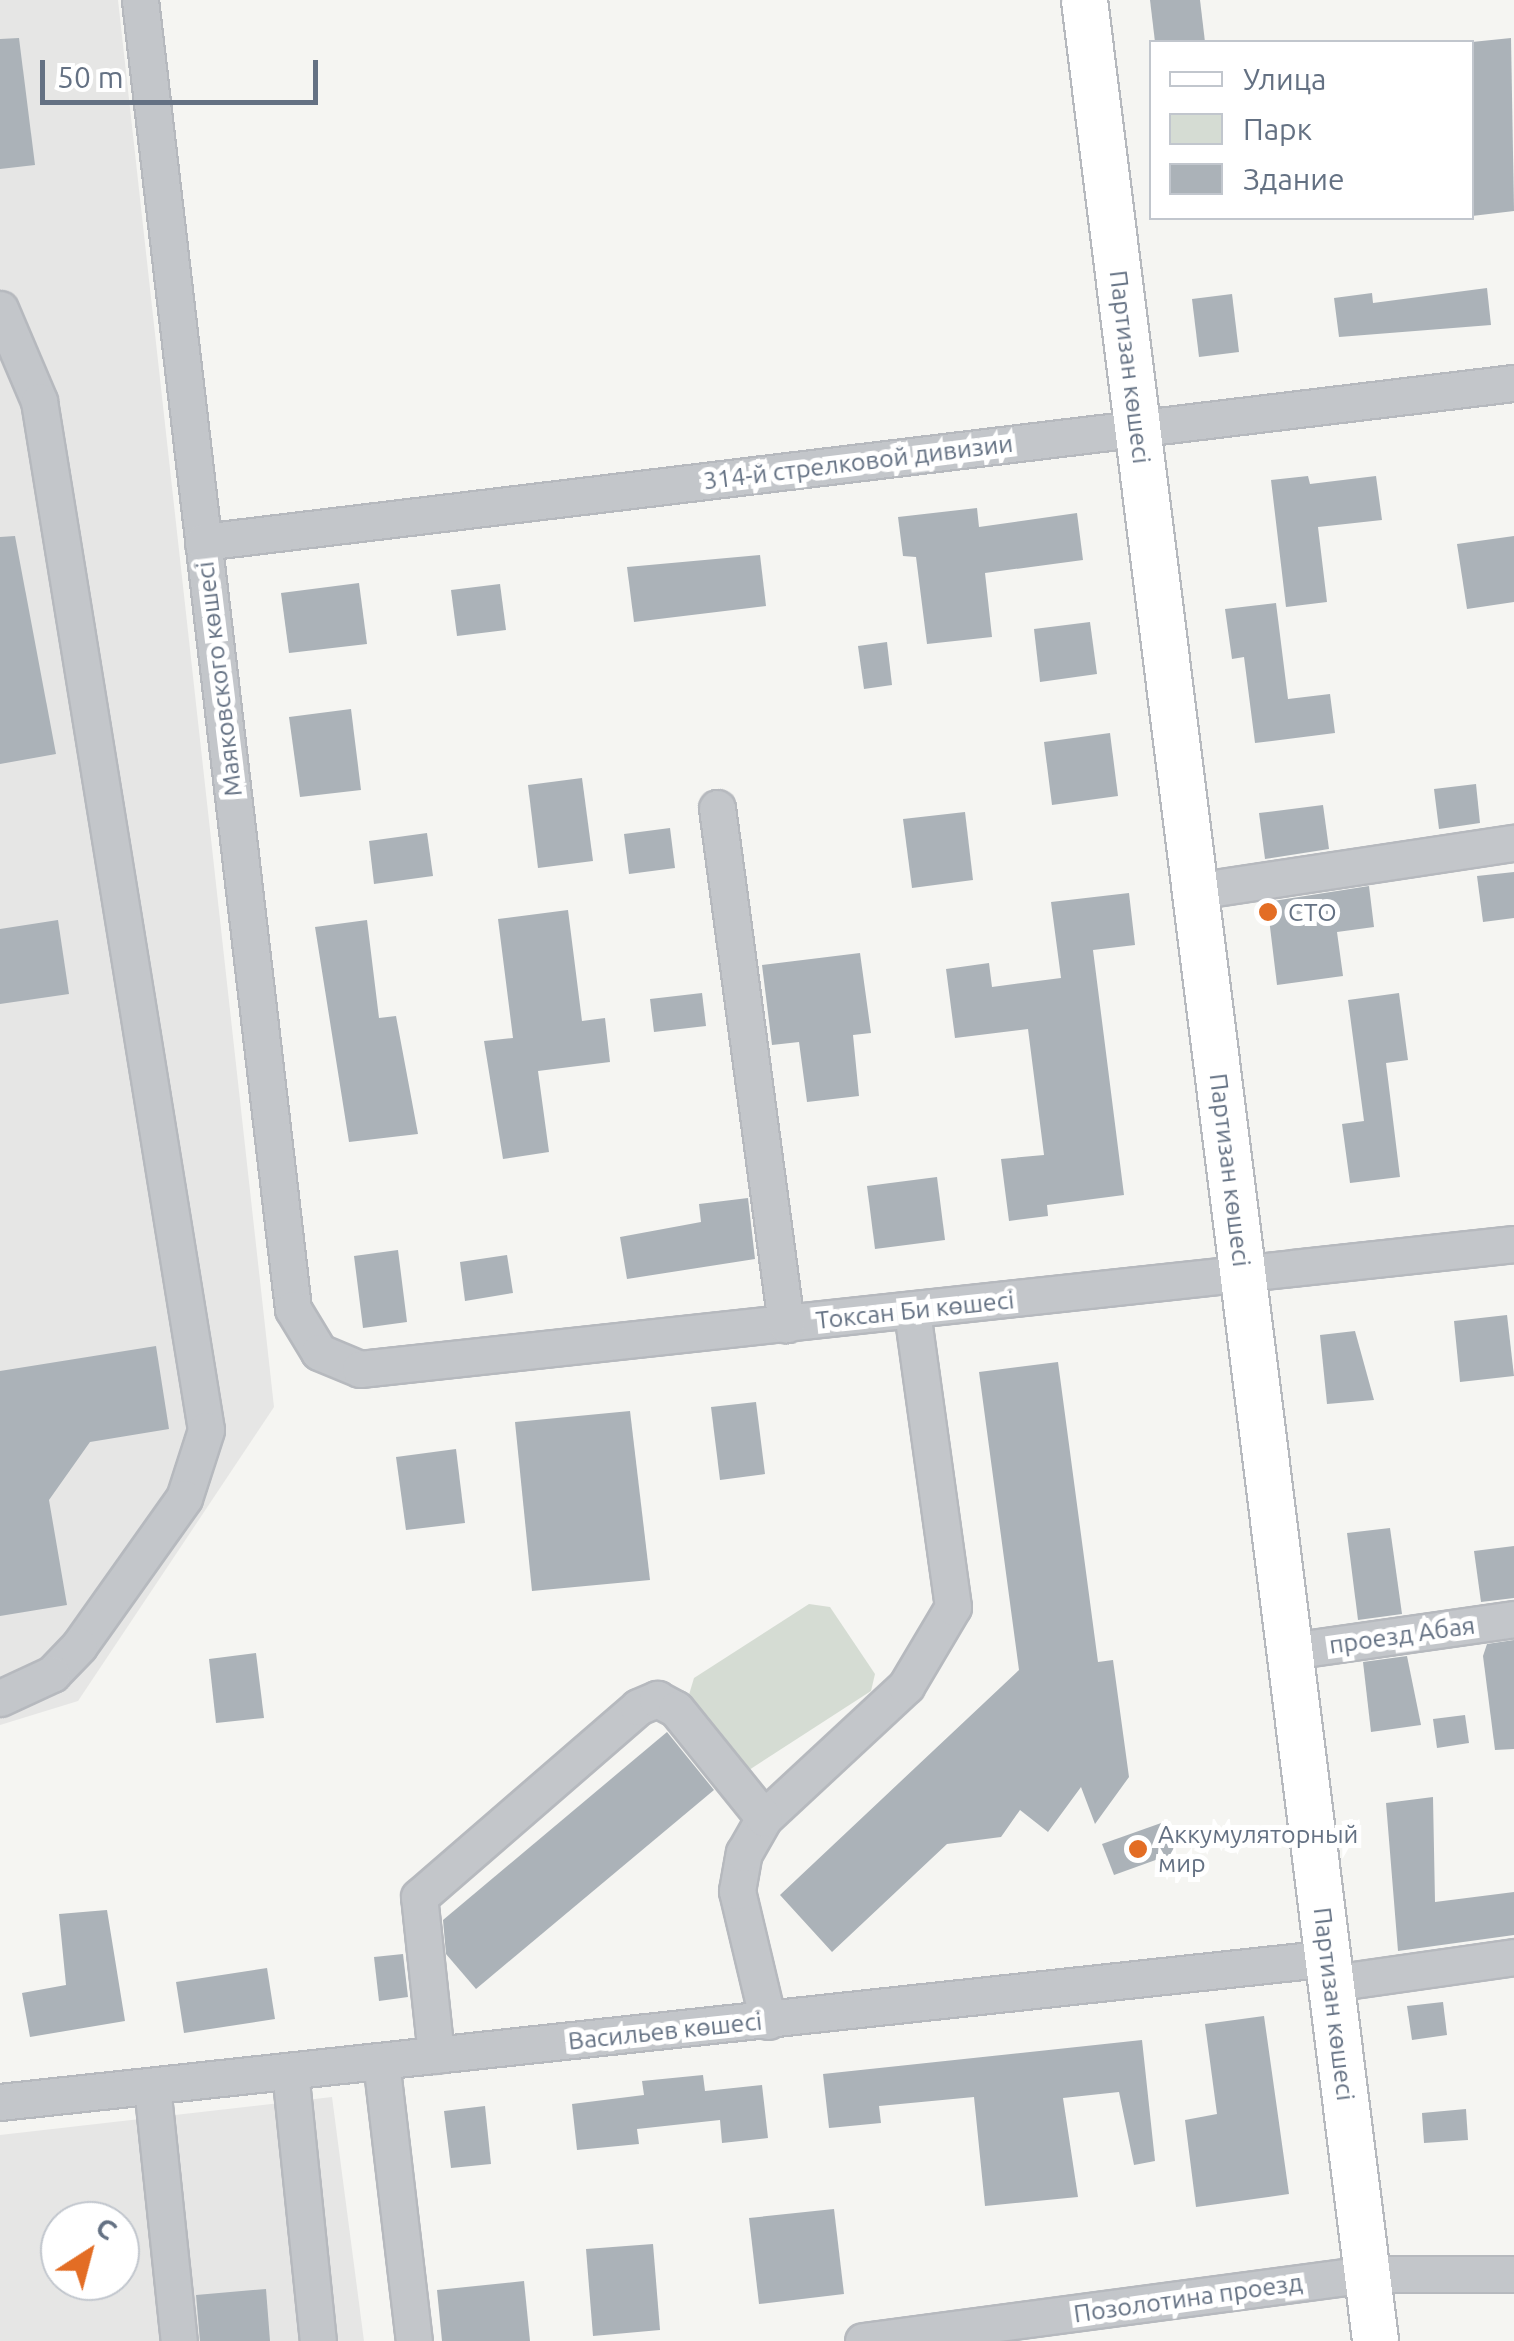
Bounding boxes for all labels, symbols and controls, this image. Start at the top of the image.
scale bar [45,40,322,102]
legend [1149,40,1474,220]
text: 50 m [57,60,124,94]
text: Улица [1243,62,1327,96]
text: Парк [1243,112,1312,146]
text: Здание [1243,162,1345,196]
street label: Партизан көшесі [1103,269,1157,465]
street label: 314-й стрелковой дивизии [701,428,1015,496]
street label: Маяковского көшесі [190,560,248,798]
place label: СТО [1288,897,1337,927]
marker: СТО [1257,901,1279,923]
street label: Партизан көшесі [1203,1072,1257,1268]
street label: Токсан Би көшесі [814,1285,1016,1335]
street label: проезд Абая [1327,1610,1477,1660]
place label: Аккумуляторный мир [1158,1820,1358,1879]
marker: Аккумуляторный мир [1127,1838,1149,1860]
street label: Партизан көшесі [1307,1906,1361,2102]
street label: Васильев көшесі [567,2006,763,2056]
north arrow [40,2201,140,2301]
text: С [90,2210,123,2246]
street label: Позолотина проезд [1072,2267,1304,2329]

